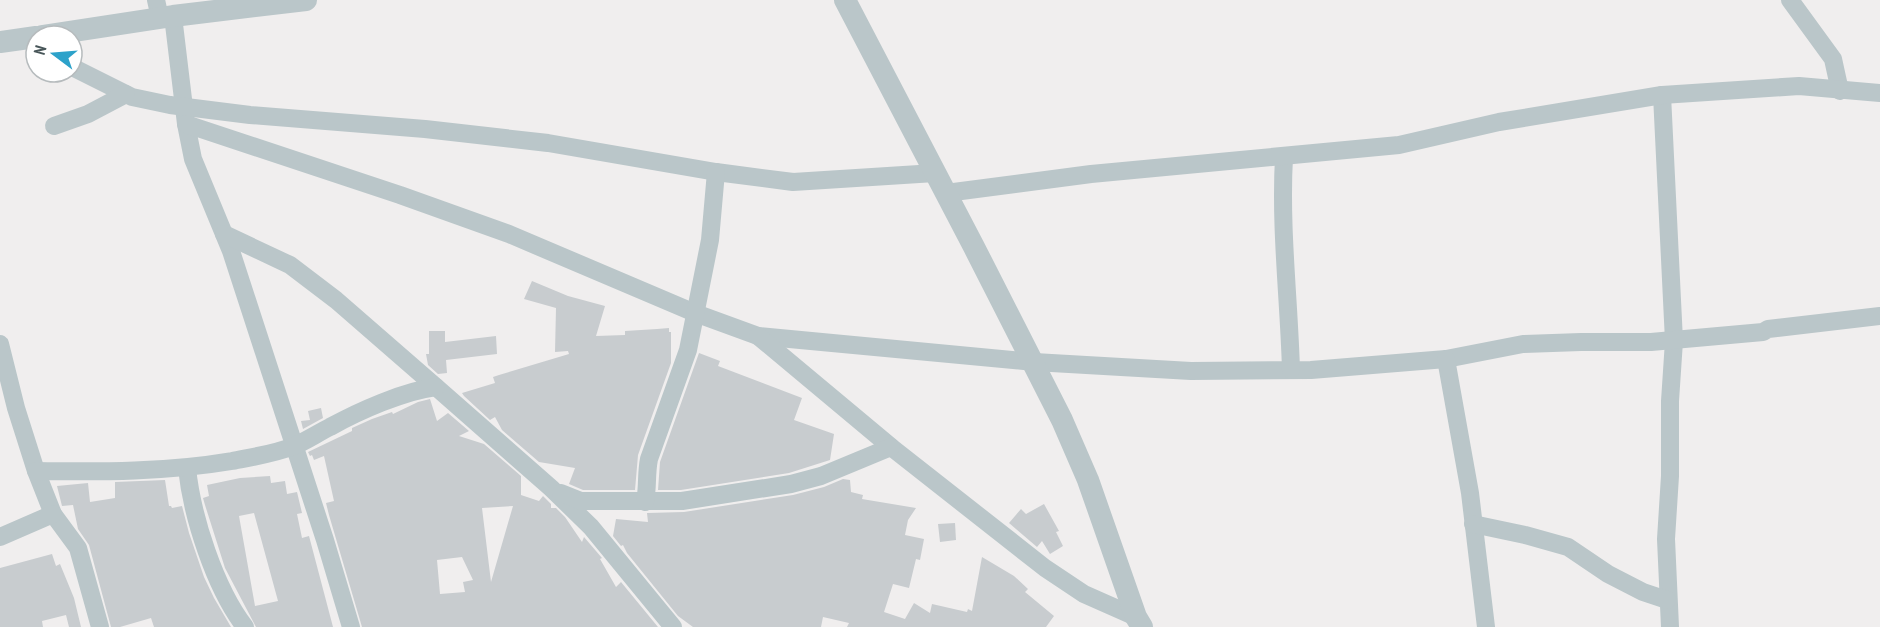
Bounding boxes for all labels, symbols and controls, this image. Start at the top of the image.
north arrow [24,24,84,84]
text: N [29,43,50,57]

